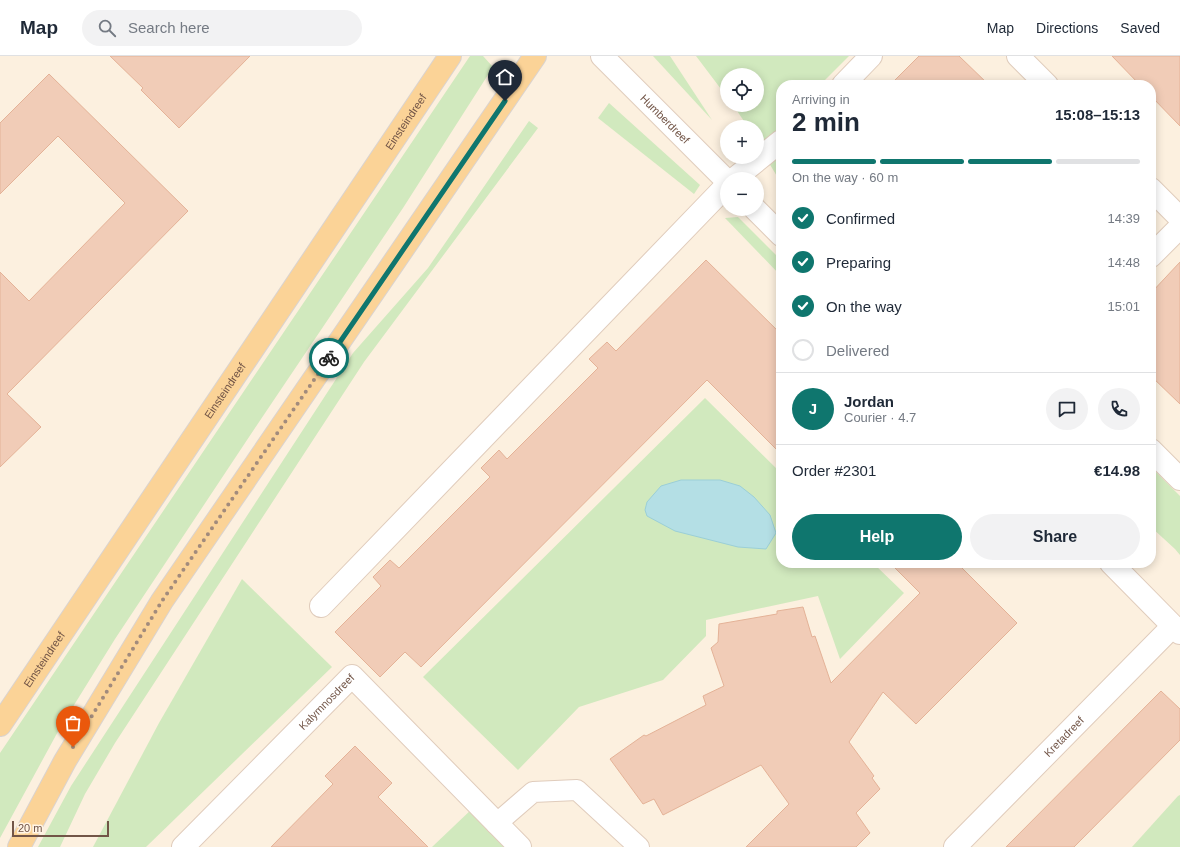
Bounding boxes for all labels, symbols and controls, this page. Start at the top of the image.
search box [82,10,362,46]
text: Map [20,17,58,38]
icon: search [96,17,118,39]
text: Search here [128,19,210,36]
text: Map [987,20,1014,36]
text: Directions [1036,20,1098,36]
text: Saved [1120,20,1160,36]
pin [488,60,522,101]
icon: home [494,66,516,88]
map controls [720,68,764,216]
button: locate [720,68,764,112]
street label: Einsteindreef [383,91,429,152]
street label: Humberdreef [638,92,693,147]
text: Arriving in [792,92,850,107]
text: 15:08–15:13 [1055,106,1140,123]
text: 2 min [792,107,860,137]
button: + [720,120,764,164]
text: On the way · 60 m [792,170,898,185]
button: − [720,172,764,216]
icon: check [792,207,814,229]
text: Confirmed [826,210,895,227]
text: 14:39 [1107,211,1140,226]
icon: check [792,251,814,273]
text: Preparing [826,254,891,271]
text: 14:48 [1107,255,1140,270]
icon: check [792,295,814,317]
text: On the way [826,298,902,315]
text: 15:01 [1107,299,1140,314]
courier [309,338,349,378]
text: Delivered [826,342,889,359]
icon: bike [318,347,340,369]
street label: Einsteindreef [202,360,248,421]
button: chat [1046,388,1088,430]
button: phone [1098,388,1140,430]
text: Jordan [844,393,894,410]
text: J [809,400,817,417]
text: Courier · 4.7 [844,410,916,425]
text: Order #2301 [792,462,876,479]
text: €14.98 [1094,462,1140,479]
button: Help [792,514,962,560]
button: Share [970,514,1140,560]
street label: Einsteindreef [21,629,68,689]
street label: Kalymnosdreef [296,671,357,732]
pin [56,706,90,747]
icon: bag [62,712,84,734]
street label: Kretadreef [1042,713,1087,759]
scale bar [12,819,109,838]
text: 20 m [18,822,42,834]

